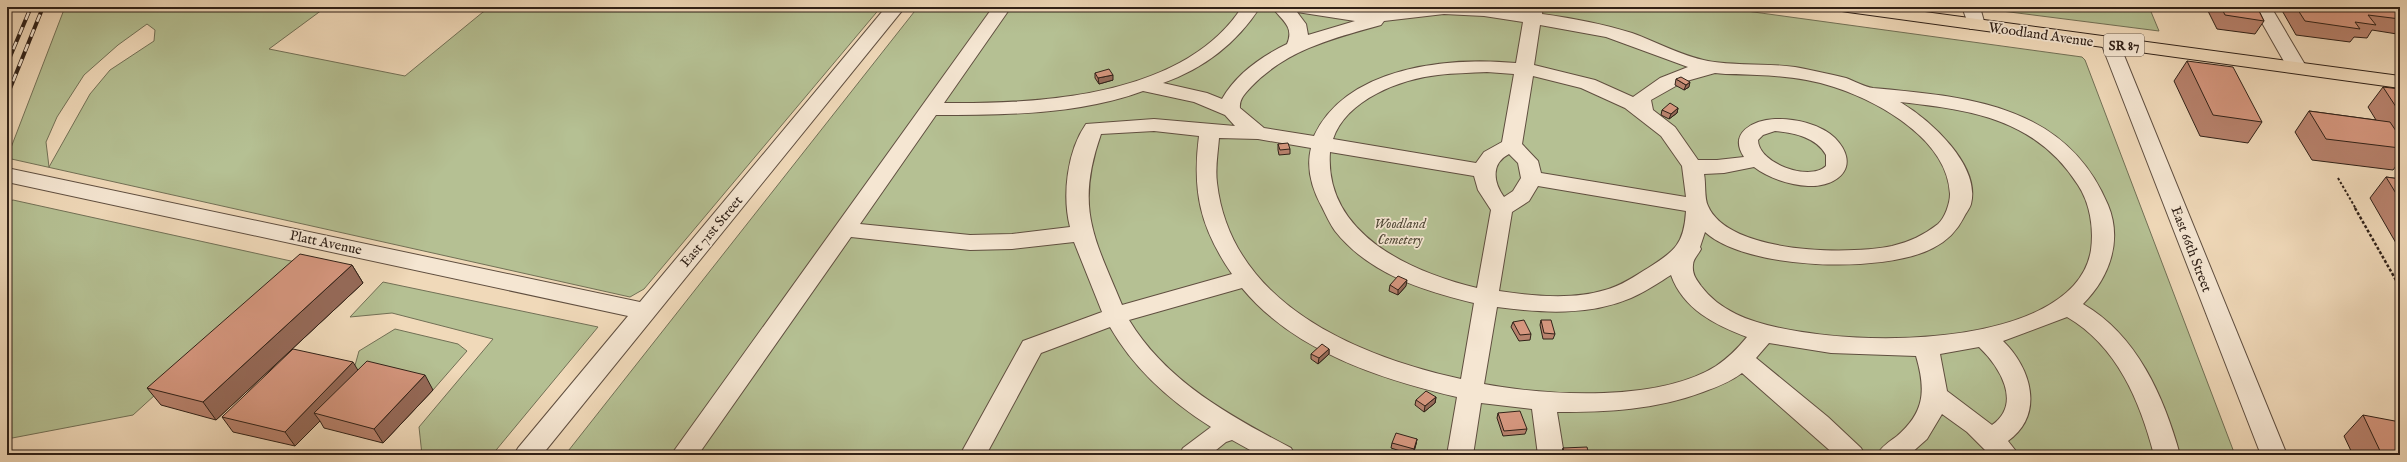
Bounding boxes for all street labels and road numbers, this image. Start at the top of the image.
street label: Woodland Avenue [1987,19,2095,51]
road number: SR 87 [2104,34,2144,56]
street label: East 71st Street [677,192,747,271]
street label: East 66th Street [2166,204,2216,295]
street label: Platt Avenue [288,227,364,260]

